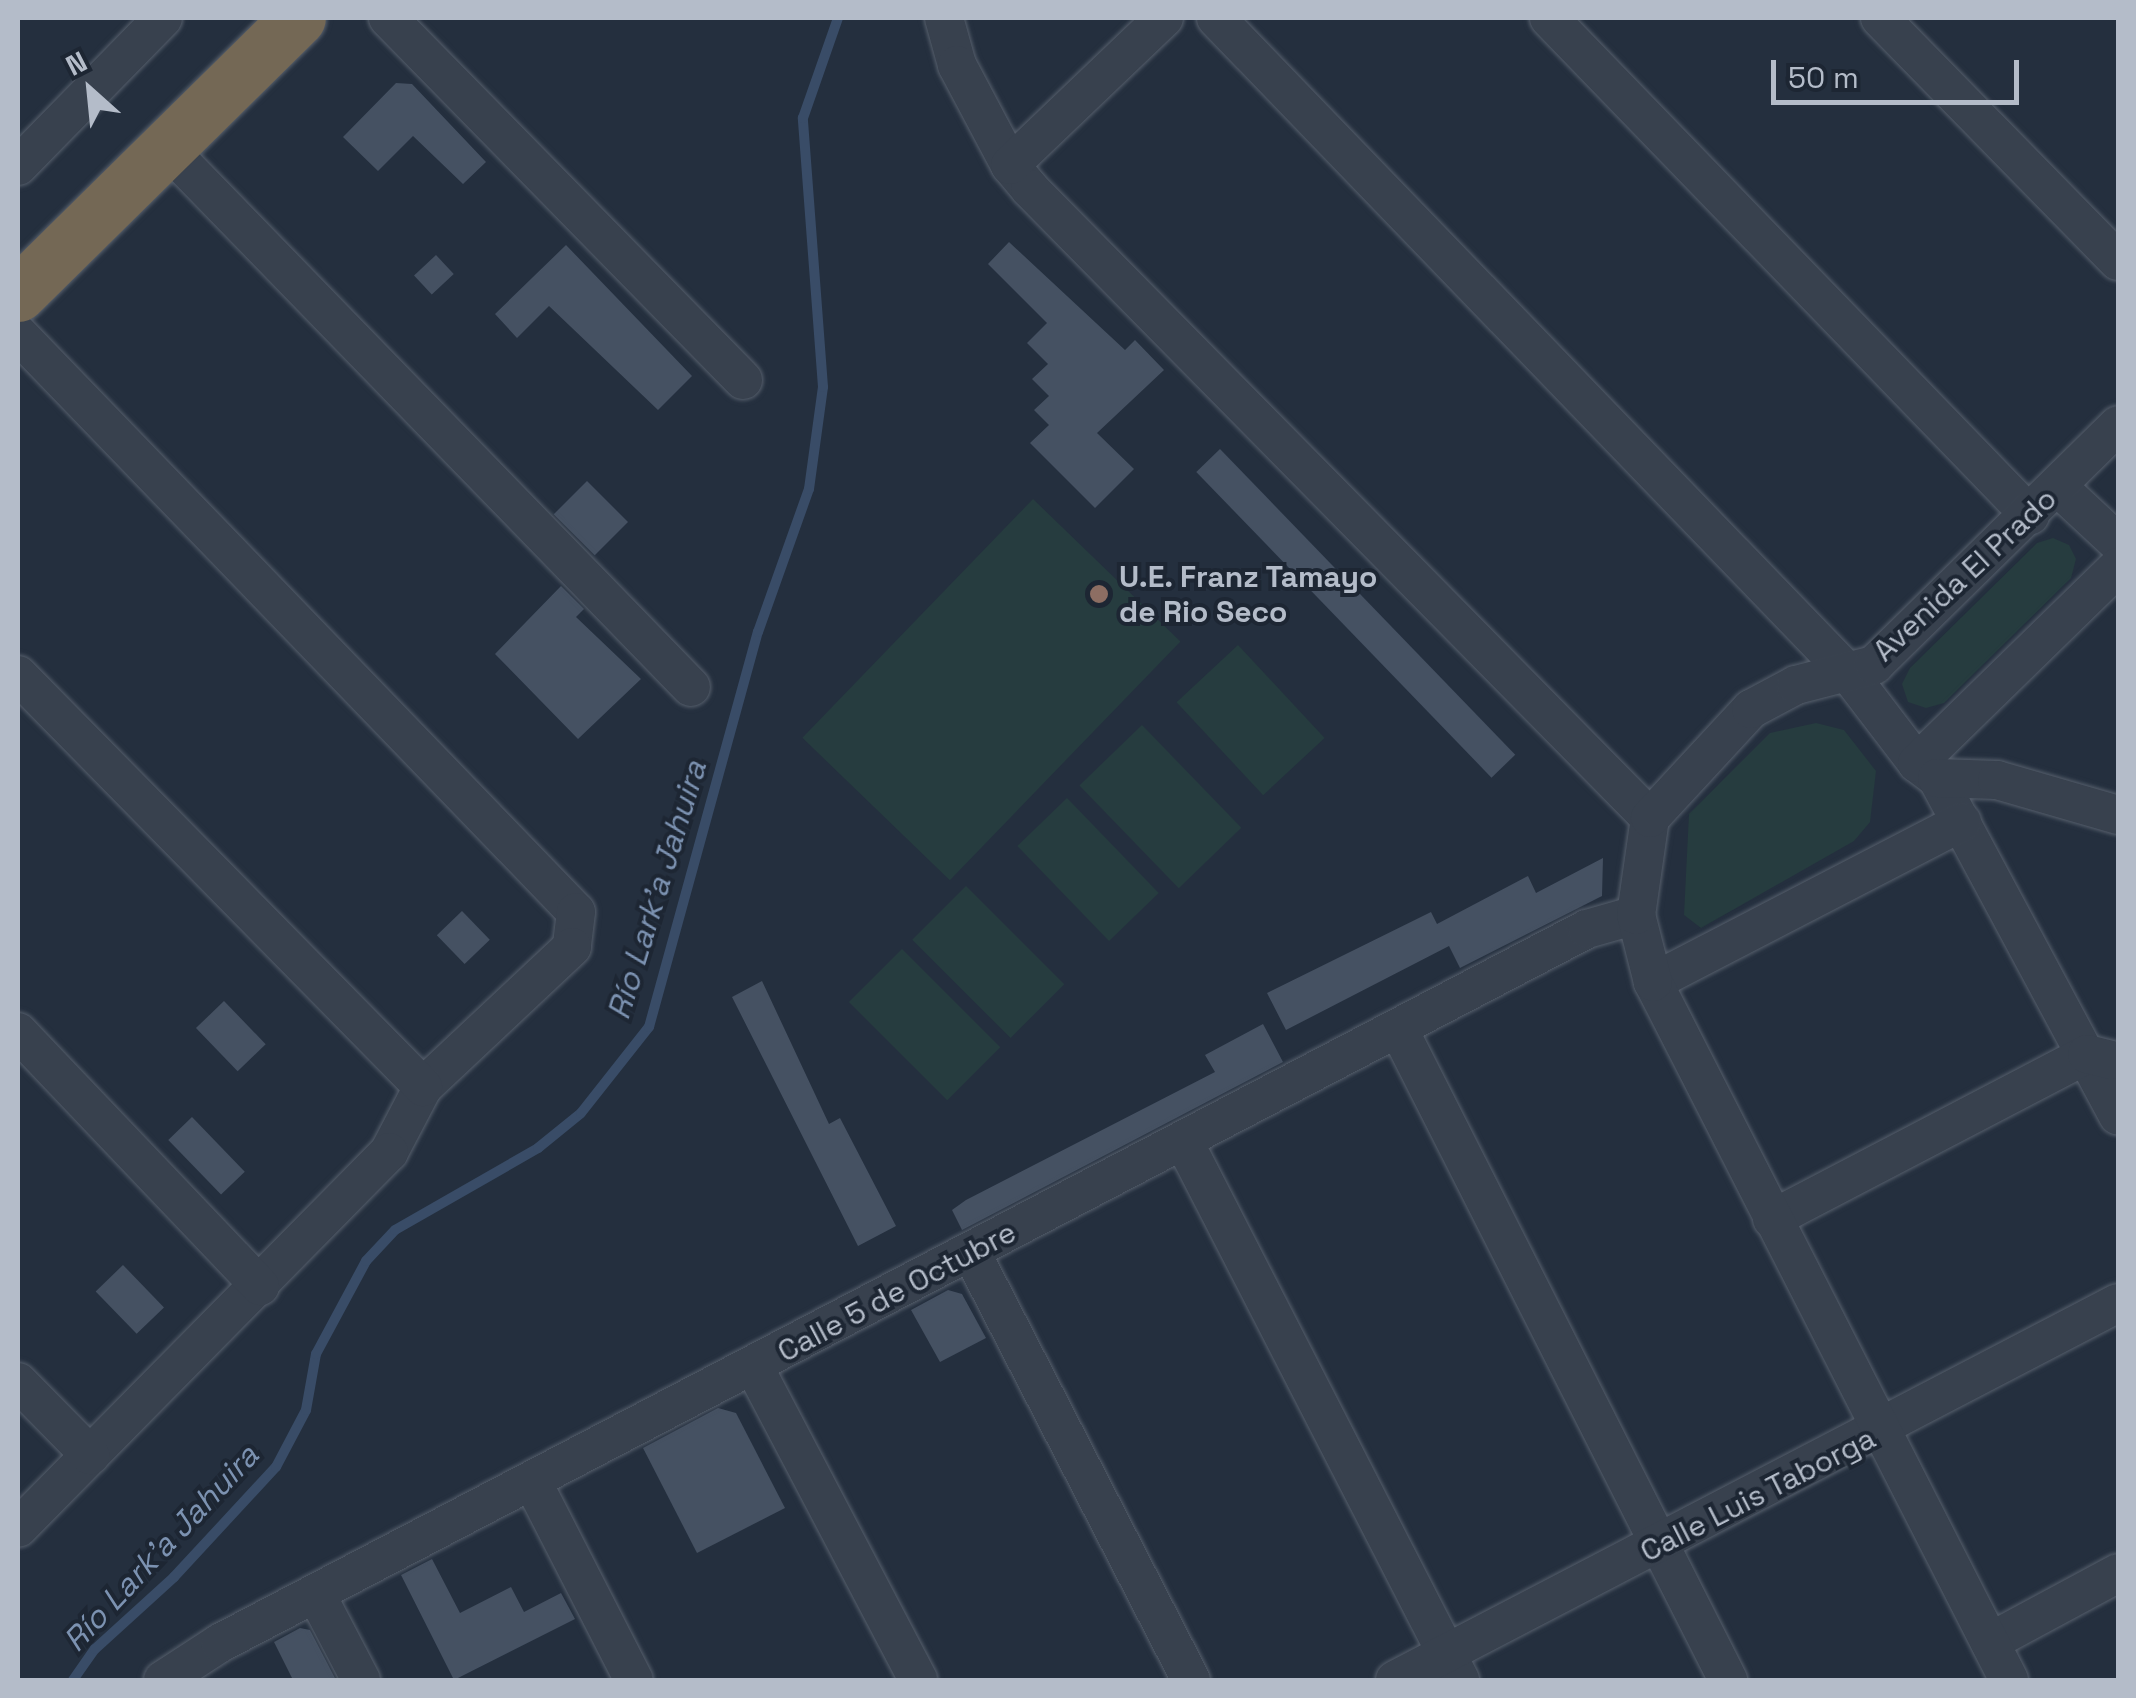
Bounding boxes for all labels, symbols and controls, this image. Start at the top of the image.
north arrow [40,40,140,140]
scale bar [1776,40,2024,102]
text: N [60,43,93,84]
text: 50 m [1788,58,1859,97]
street label: Avenida El Prado [1866,481,2064,669]
place label: U.E. Franz Tamayo de Rio Seco [1119,559,1379,630]
marker: U.E. Franz Tamayo de Rio Seco [1088,583,1110,605]
water label: Río Lark’a Jahuira [599,756,715,1024]
street label: Calle 5 de Octubre [772,1214,1022,1370]
street label: Calle Luis Taborga [1634,1420,1882,1570]
water label: Río Lark’a Jahuira [55,1437,267,1659]

